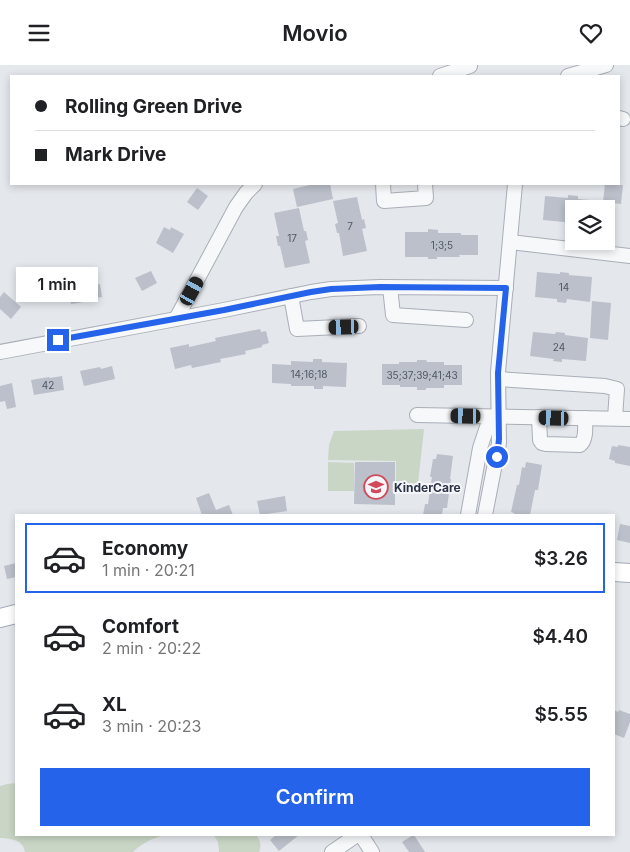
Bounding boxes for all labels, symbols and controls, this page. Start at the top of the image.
icon: menu [25,19,53,47]
icon: heart [577,19,605,47]
text: Movio [282,20,348,46]
text: Rolling Green Drive [65,95,242,118]
text: Mark Drive [65,143,166,166]
map controls [565,200,615,250]
button: layers [565,200,615,250]
house number: 7 [347,220,353,232]
house number: 17 [287,232,297,244]
house number: 1;3;5 [431,239,453,251]
callout: 1 min [17,267,99,303]
text: 1 min [37,274,77,294]
car [178,274,205,308]
house number: 14 [559,281,569,293]
car [328,319,359,335]
route end [47,329,69,351]
house number: 24 [553,341,565,353]
house number: 14;16;18 [290,368,328,380]
house number: 35;37;39;41;43 [386,369,458,381]
house number: 42 [42,379,54,391]
car [450,408,481,424]
car [538,410,569,426]
route start [486,446,508,468]
school or university icon: KinderCare [363,474,389,500]
place label: KinderCare [394,480,461,495]
icon: car [42,536,87,581]
text: Economy [102,537,188,560]
text: $3.26 [534,547,588,570]
text: 1 min · 20:21 [102,560,195,580]
icon: car [42,614,87,659]
text: Comfort [102,615,179,638]
text: $4.40 [532,625,588,648]
text: 2 min · 20:22 [102,638,201,658]
icon: car [42,692,87,737]
text: XL [102,693,127,716]
text: $5.55 [534,703,588,726]
text: 3 min · 20:23 [102,716,201,736]
button: Confirm [40,768,590,826]

